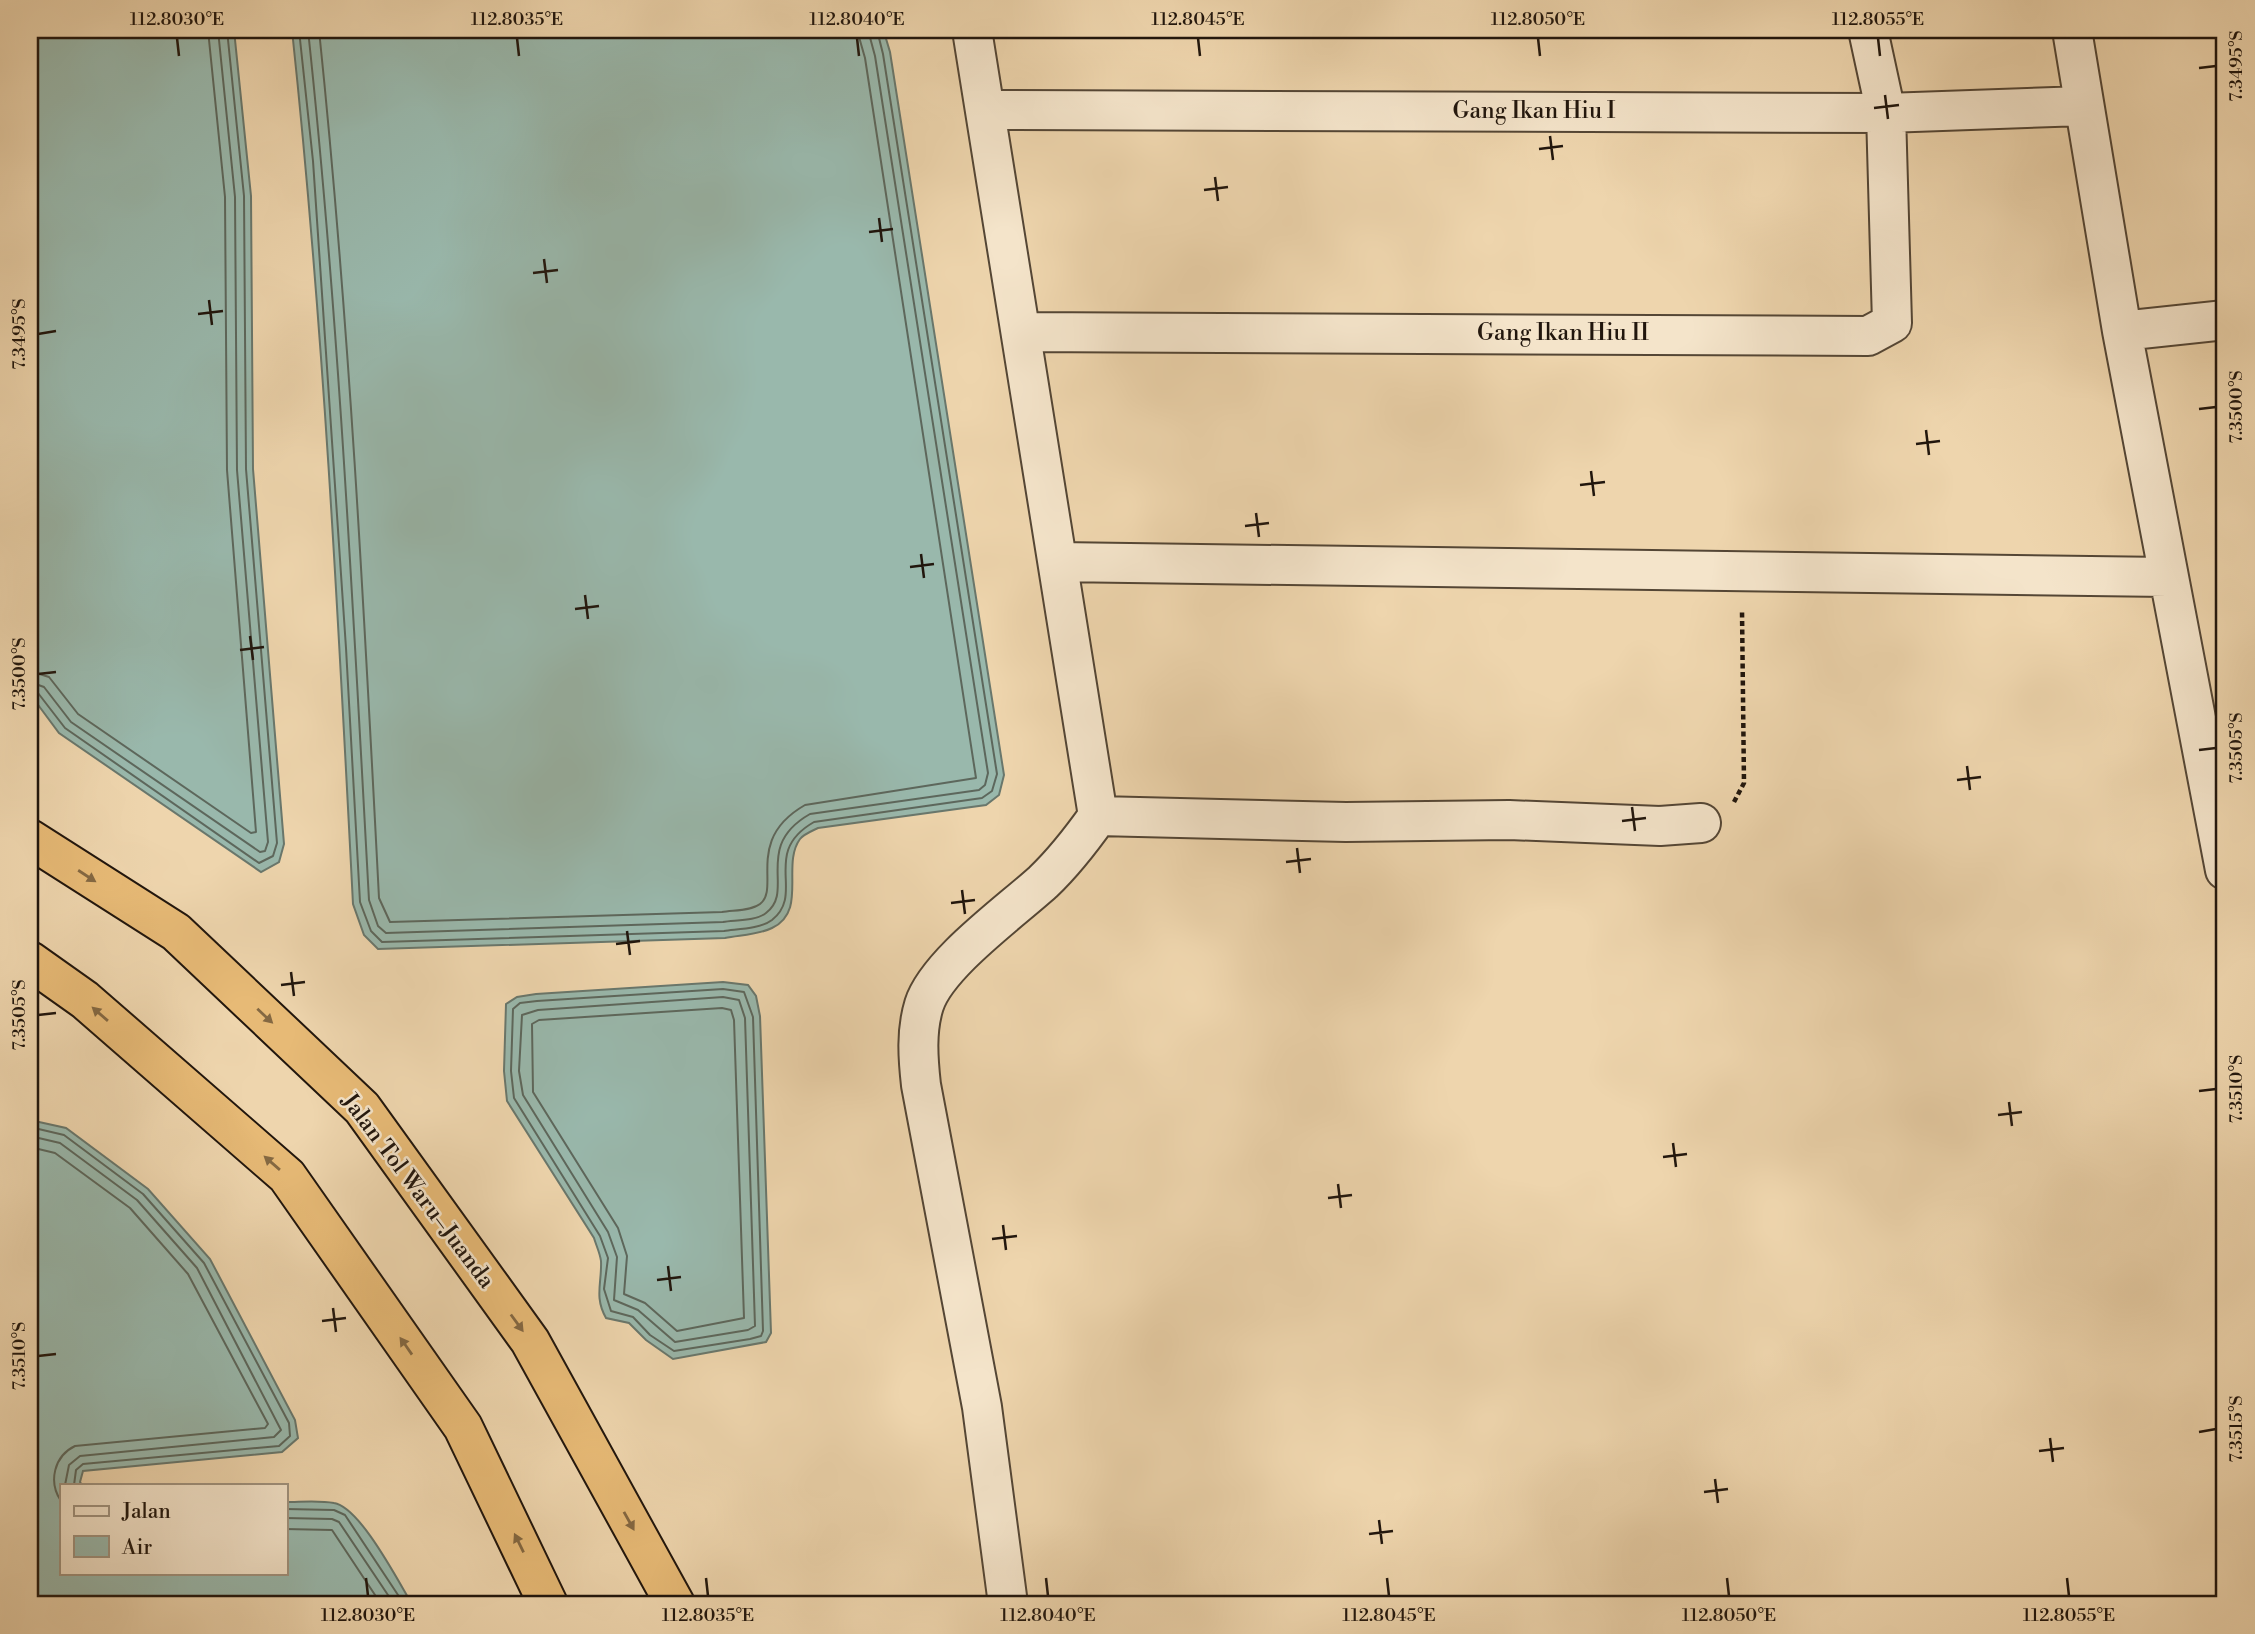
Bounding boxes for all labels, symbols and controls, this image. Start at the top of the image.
text: 112.8030°E [130,8,224,31]
text: 112.8035°E [471,8,563,31]
text: 112.8040°E [809,8,905,31]
text: 112.8045°E [1151,8,1245,31]
text: 112.8050°E [1491,8,1585,31]
text: 112.8055°E [1832,8,1924,31]
text: 7.3495°S [2225,30,2248,102]
street label: Gang Ikan Hiu I [1452,97,1616,125]
text: 7.3495°S [8,298,31,370]
street label: Gang Ikan Hiu II [1477,319,1649,347]
text: 7.3500°S [2225,370,2248,444]
text: 7.3500°S [8,637,31,711]
text: 7.3505°S [2225,712,2248,784]
one-way arrow [78,869,97,882]
text: 7.3505°S [8,979,31,1051]
one-way arrow [92,1007,109,1022]
one-way arrow [256,1008,273,1024]
text: 7.3510°S [2225,1055,2248,1123]
street label: Jalan Tol Waru–Juanda [335,1087,501,1294]
one-way arrow [263,1155,281,1171]
one-way arrow [510,1314,524,1332]
text: 7.3510°S [8,1322,31,1390]
one-way arrow [399,1337,413,1355]
text: 7.3515°S [2225,1395,2248,1463]
legend [60,1484,287,1574]
text: Jalan [121,1499,171,1525]
one-way arrow [623,1511,635,1531]
one-way arrow [513,1533,524,1553]
text: Air [121,1535,152,1561]
text: 112.8030°E [321,1604,415,1627]
text: 112.8035°E [662,1604,754,1627]
text: 112.8040°E [1000,1604,1096,1627]
text: 112.8045°E [1342,1604,1436,1627]
text: 112.8050°E [1682,1604,1776,1627]
text: 112.8055°E [2023,1604,2115,1627]

